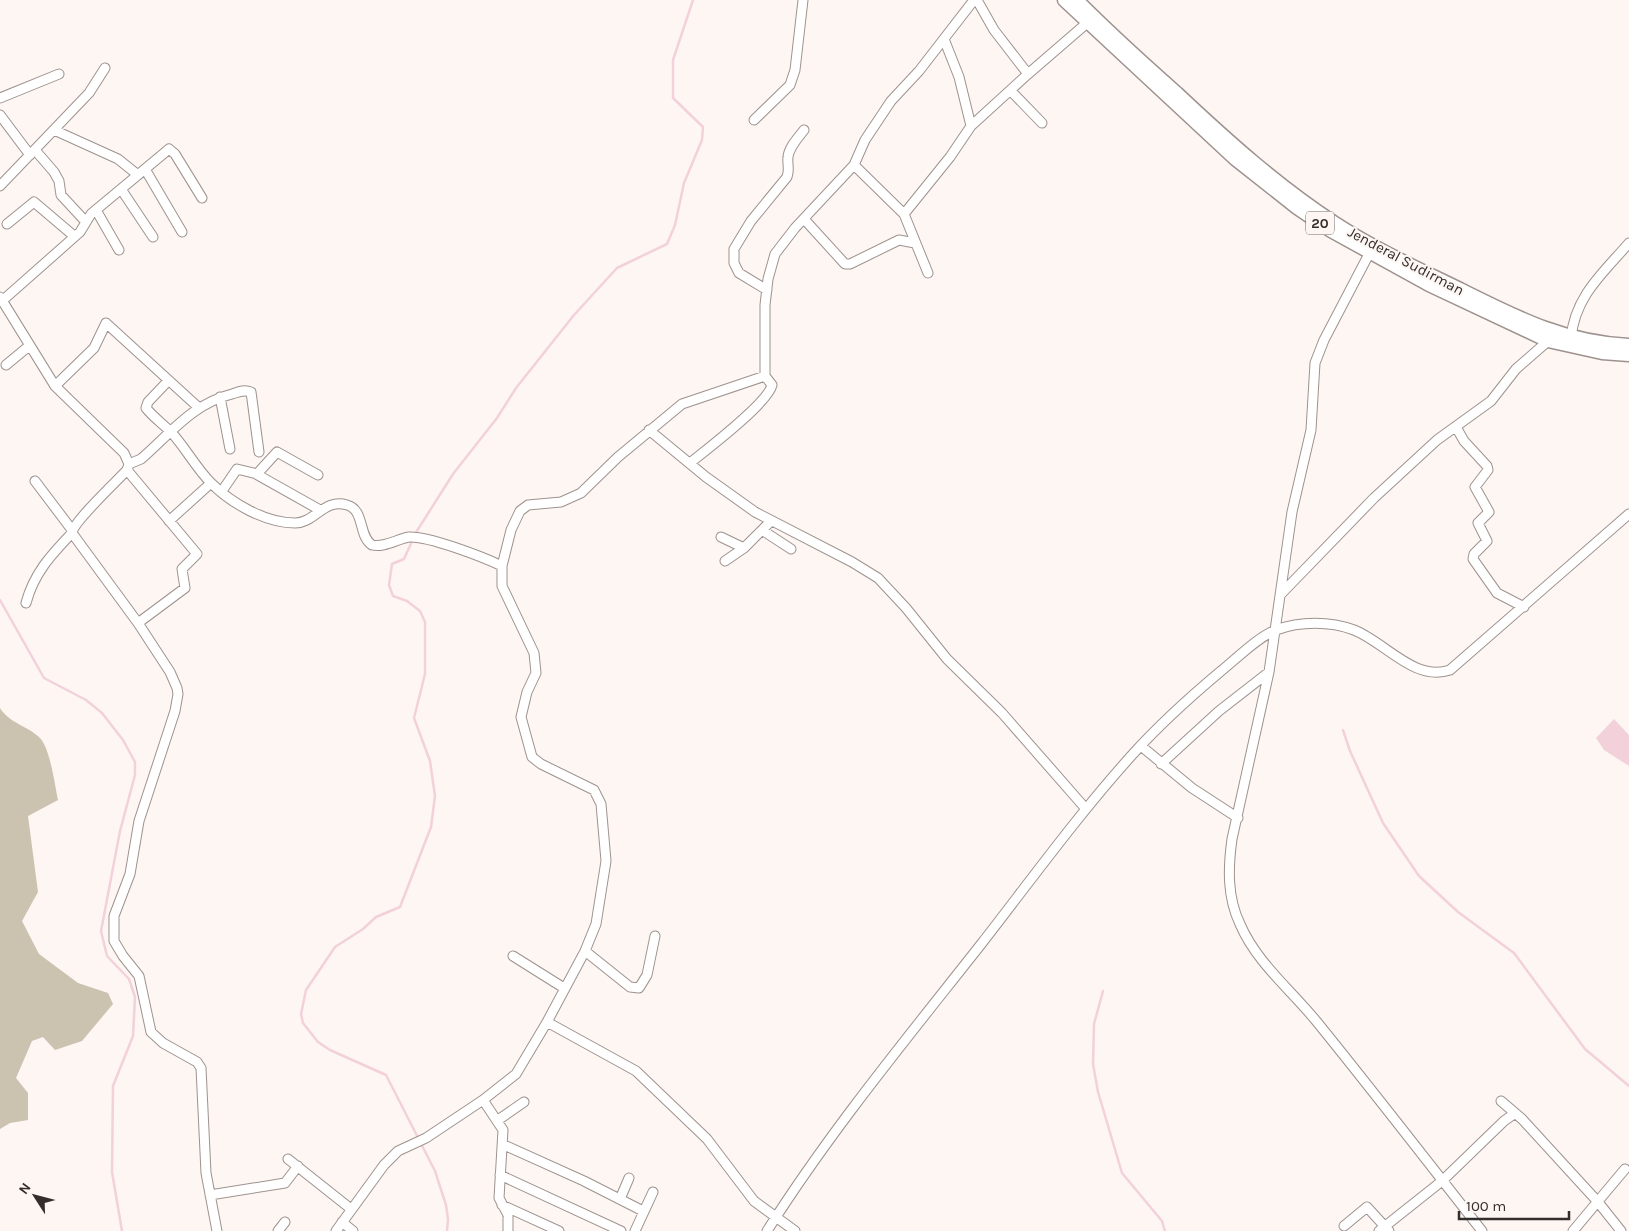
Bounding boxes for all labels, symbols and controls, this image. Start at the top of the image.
road number: 20 [1306,212,1334,234]
street label: Jenderal Sudirman [1345,223,1467,299]
north arrow [10,1171,60,1221]
text: N [15,1180,35,1198]
scale bar [1459,1188,1569,1220]
text: 100 m [1466,1197,1506,1215]

